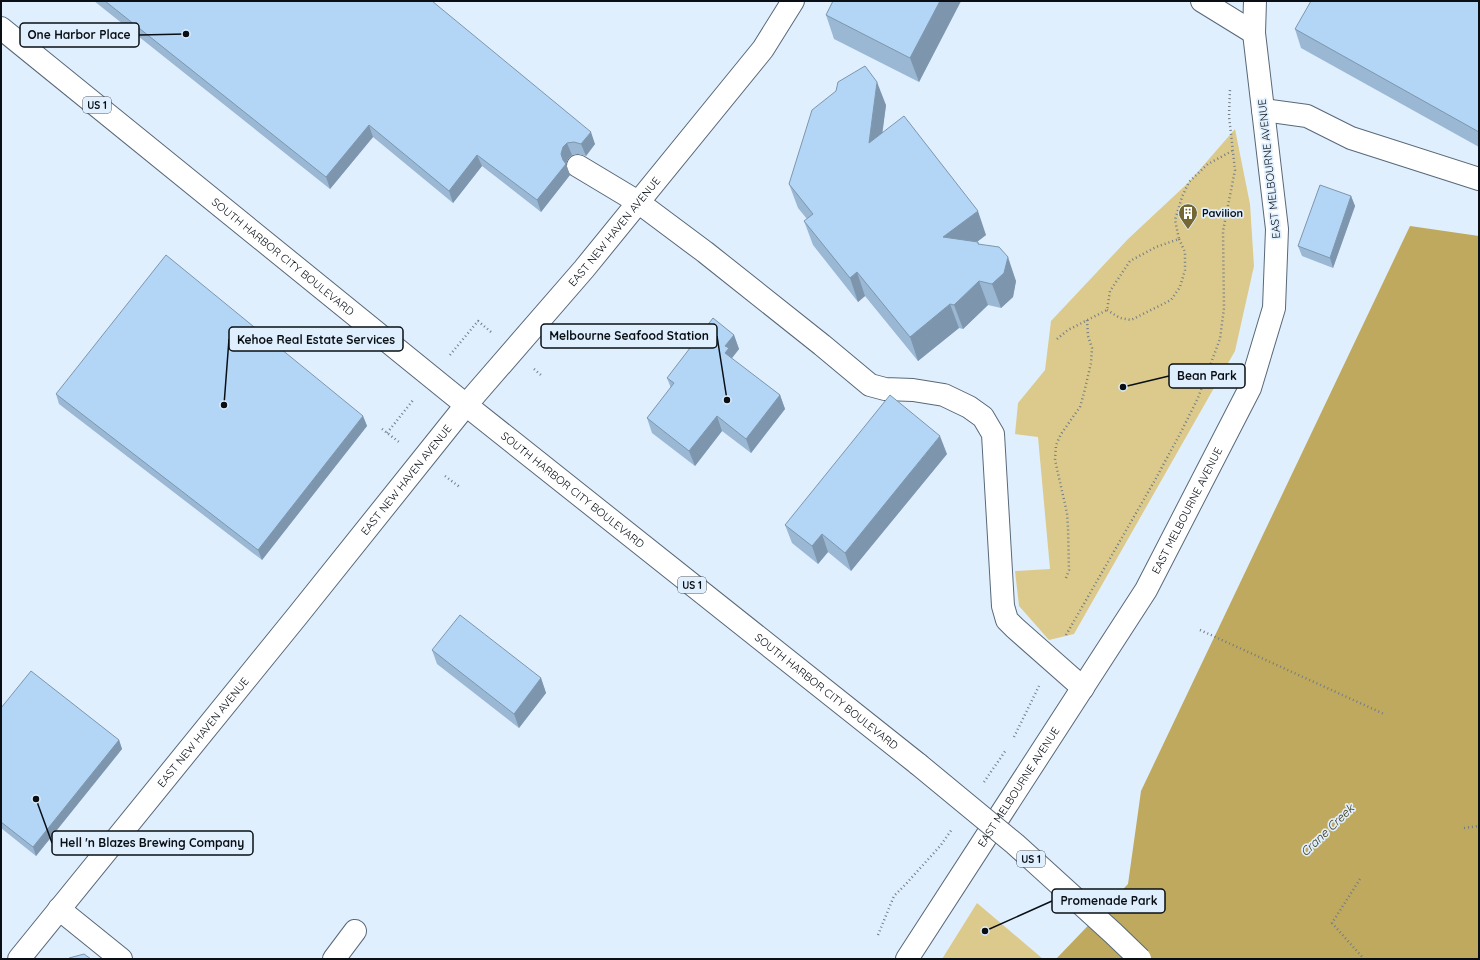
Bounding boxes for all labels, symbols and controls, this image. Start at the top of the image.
callout: One Harbor Place [20,23,139,47]
text: One Harbor Place [28,27,131,42]
road number: US 1 [83,97,111,113]
street label: EAST MELBOURNE AVENUE [1255,99,1283,239]
street label: EAST NEW HAVEN AVENUE [565,174,663,289]
street label: SOUTH HARBOR CITY BOULEVARD [209,195,357,319]
building icon: Pavilion [1177,202,1199,230]
place label: Pavilion [1202,206,1243,220]
callout: Melbourne Seafood Station [541,324,717,348]
callout: Kehoe Real Estate Services [229,327,403,351]
text: Melbourne Seafood Station [549,328,709,343]
text: Kehoe Real Estate Services [237,332,395,347]
callout: Bean Park [1169,364,1245,388]
text: Bean Park [1177,368,1237,383]
street label: EAST NEW HAVEN AVENUE [358,422,455,538]
street label: SOUTH HARBOR CITY BOULEVARD [498,429,647,551]
street label: EAST MELBOURNE AVENUE [1149,445,1225,576]
road number: US 1 [678,577,706,593]
street label: SOUTH HARBOR CITY BOULEVARD [752,630,901,753]
street label: EAST NEW HAVEN AVENUE [154,674,252,790]
street label: EAST MELBOURNE AVENUE [974,724,1062,850]
water label: Crane Creek [1297,800,1358,859]
callout: Hell 'n Blazes Brewing Company [52,831,253,855]
text: Hell 'n Blazes Brewing Company [60,835,244,850]
road number: US 1 [1017,851,1045,867]
callout: Promenade Park [1052,889,1165,913]
text: Promenade Park [1060,893,1158,908]

